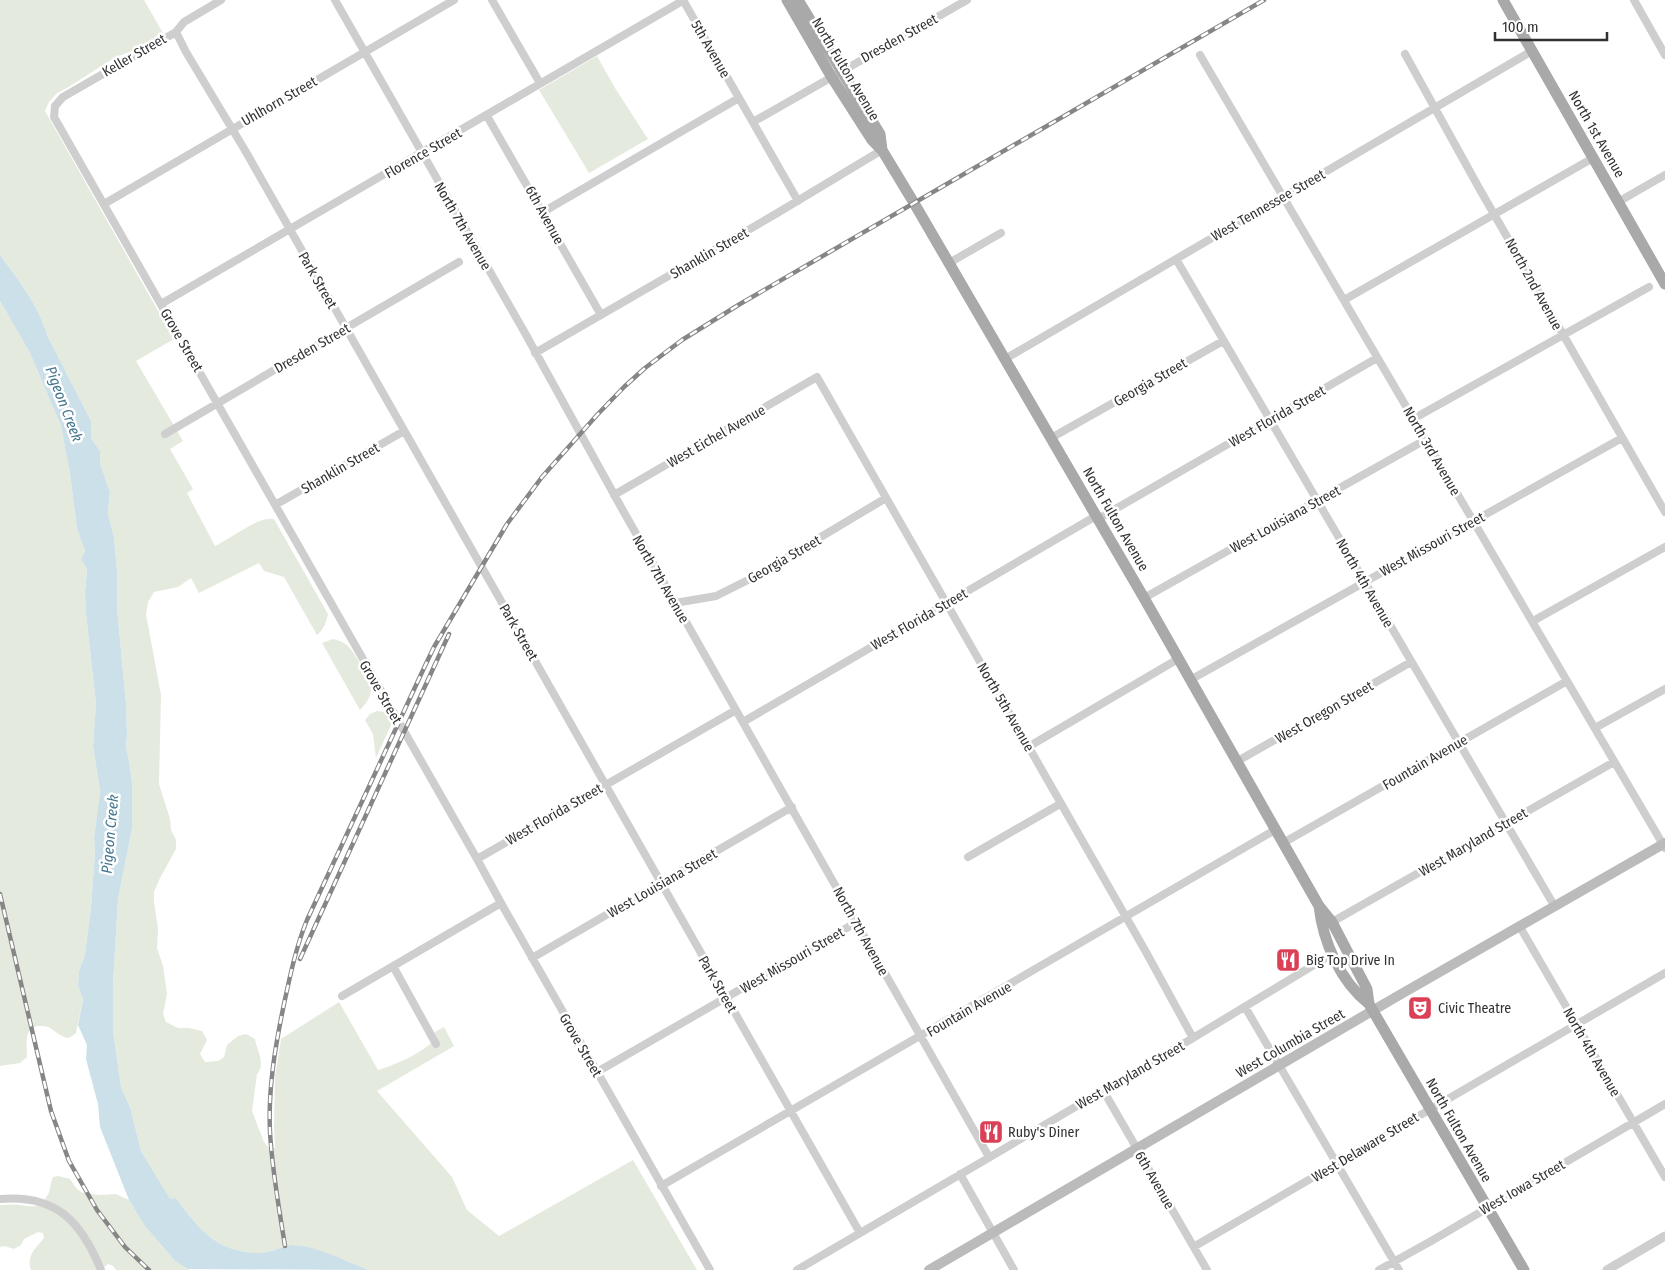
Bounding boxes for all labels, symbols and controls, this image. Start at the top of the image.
street label: Dresden Street [858,10,941,66]
scale bar [1495,10,1608,42]
street label: North Fulton Avenue [808,15,883,124]
street label: 5th Avenue [687,17,734,81]
text: 100 m [1502,18,1539,36]
street label: Keller Street [99,30,170,81]
street label: Uhlhorn Street [239,73,320,130]
street label: North 1st Avenue [1565,88,1628,181]
street label: Florence Street [382,124,465,182]
street label: West Tennessee Street [1208,166,1329,245]
street label: North 7th Avenue [430,179,495,273]
street label: 6th Avenue [522,183,568,248]
street label: Shanklin Street [667,224,752,283]
street label: North 2nd Avenue [1501,235,1566,333]
street label: Park Street [295,249,341,312]
street label: Grove Street [157,305,207,375]
street label: Dresden Street [271,320,354,377]
street label: Georgia Street [1111,354,1190,410]
water label: Pigeon Creek [41,364,87,445]
street label: West Florida Street [1226,382,1329,451]
street label: West Eichel Avenue [664,401,768,471]
street label: North 3rd Avenue [1399,404,1464,499]
street label: Shanklin Street [298,439,383,498]
street label: North Fulton Avenue [1079,464,1152,574]
street label: West Louisiana Street [1227,482,1344,557]
street label: West Missouri Street [1377,508,1488,580]
street label: Georgia Street [745,531,824,587]
street label: North 7th Avenue [628,532,693,626]
street label: North 4th Avenue [1332,536,1397,631]
street label: West Florida Street [868,585,971,654]
street label: Park Street [496,601,542,664]
street label: Grove Street [356,657,406,727]
street label: North 5th Avenue [973,660,1038,755]
street label: West Oregon Street [1272,677,1377,747]
street label: Fountain Avenue [1380,731,1471,794]
street label: West Florida Street [503,780,606,849]
water label: Pigeon Creek [98,793,122,874]
street label: West Maryland Street [1416,804,1531,880]
street label: West Louisiana Street [605,845,720,922]
street label: North 7th Avenue [829,884,892,979]
street label: West Missouri Street [737,924,848,997]
restaurant icon: Big Top Drive In [1275,947,1301,973]
place label: Big Top Drive In [1306,952,1395,969]
street label: Park Street [695,953,741,1016]
street label: Fountain Avenue [924,978,1015,1041]
theatre icon: Civic Theatre [1407,995,1433,1021]
place label: Civic Theatre [1438,1000,1511,1017]
street label: West Columbia Street [1233,1005,1348,1081]
street label: North 4th Avenue [1559,1005,1624,1100]
street label: Grove Street [556,1010,606,1080]
street label: West Maryland Street [1073,1037,1188,1113]
street label: North Fulton Avenue [1422,1075,1495,1185]
street label: West Delaware Street [1309,1109,1422,1186]
restaurant icon: Ruby's Diner [978,1119,1004,1145]
place label: Ruby's Diner [1008,1124,1079,1141]
street label: 6th Avenue [1131,1148,1178,1212]
street label: West Iowa Street [1477,1156,1568,1219]

